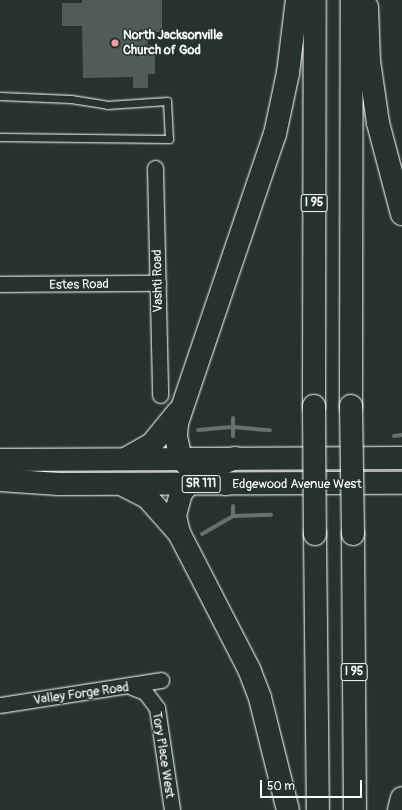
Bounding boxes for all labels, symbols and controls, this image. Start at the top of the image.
place label: North Jacksonville Church of God [123,28,223,59]
marker: North Jacksonville Church of God [110,38,120,48]
road number: I 95 [300,193,328,213]
street label: Vashti Road [150,249,166,313]
street label: Estes Road [49,277,109,293]
road number: SR 111 [181,474,221,494]
street label: Edgewood Avenue West [232,476,362,492]
road number: I 95 [340,662,368,682]
street label: Valley Forge Road [32,680,130,708]
street label: Tory Place West [148,711,178,799]
scale bar [262,772,364,798]
text: 50 m [267,779,295,794]

